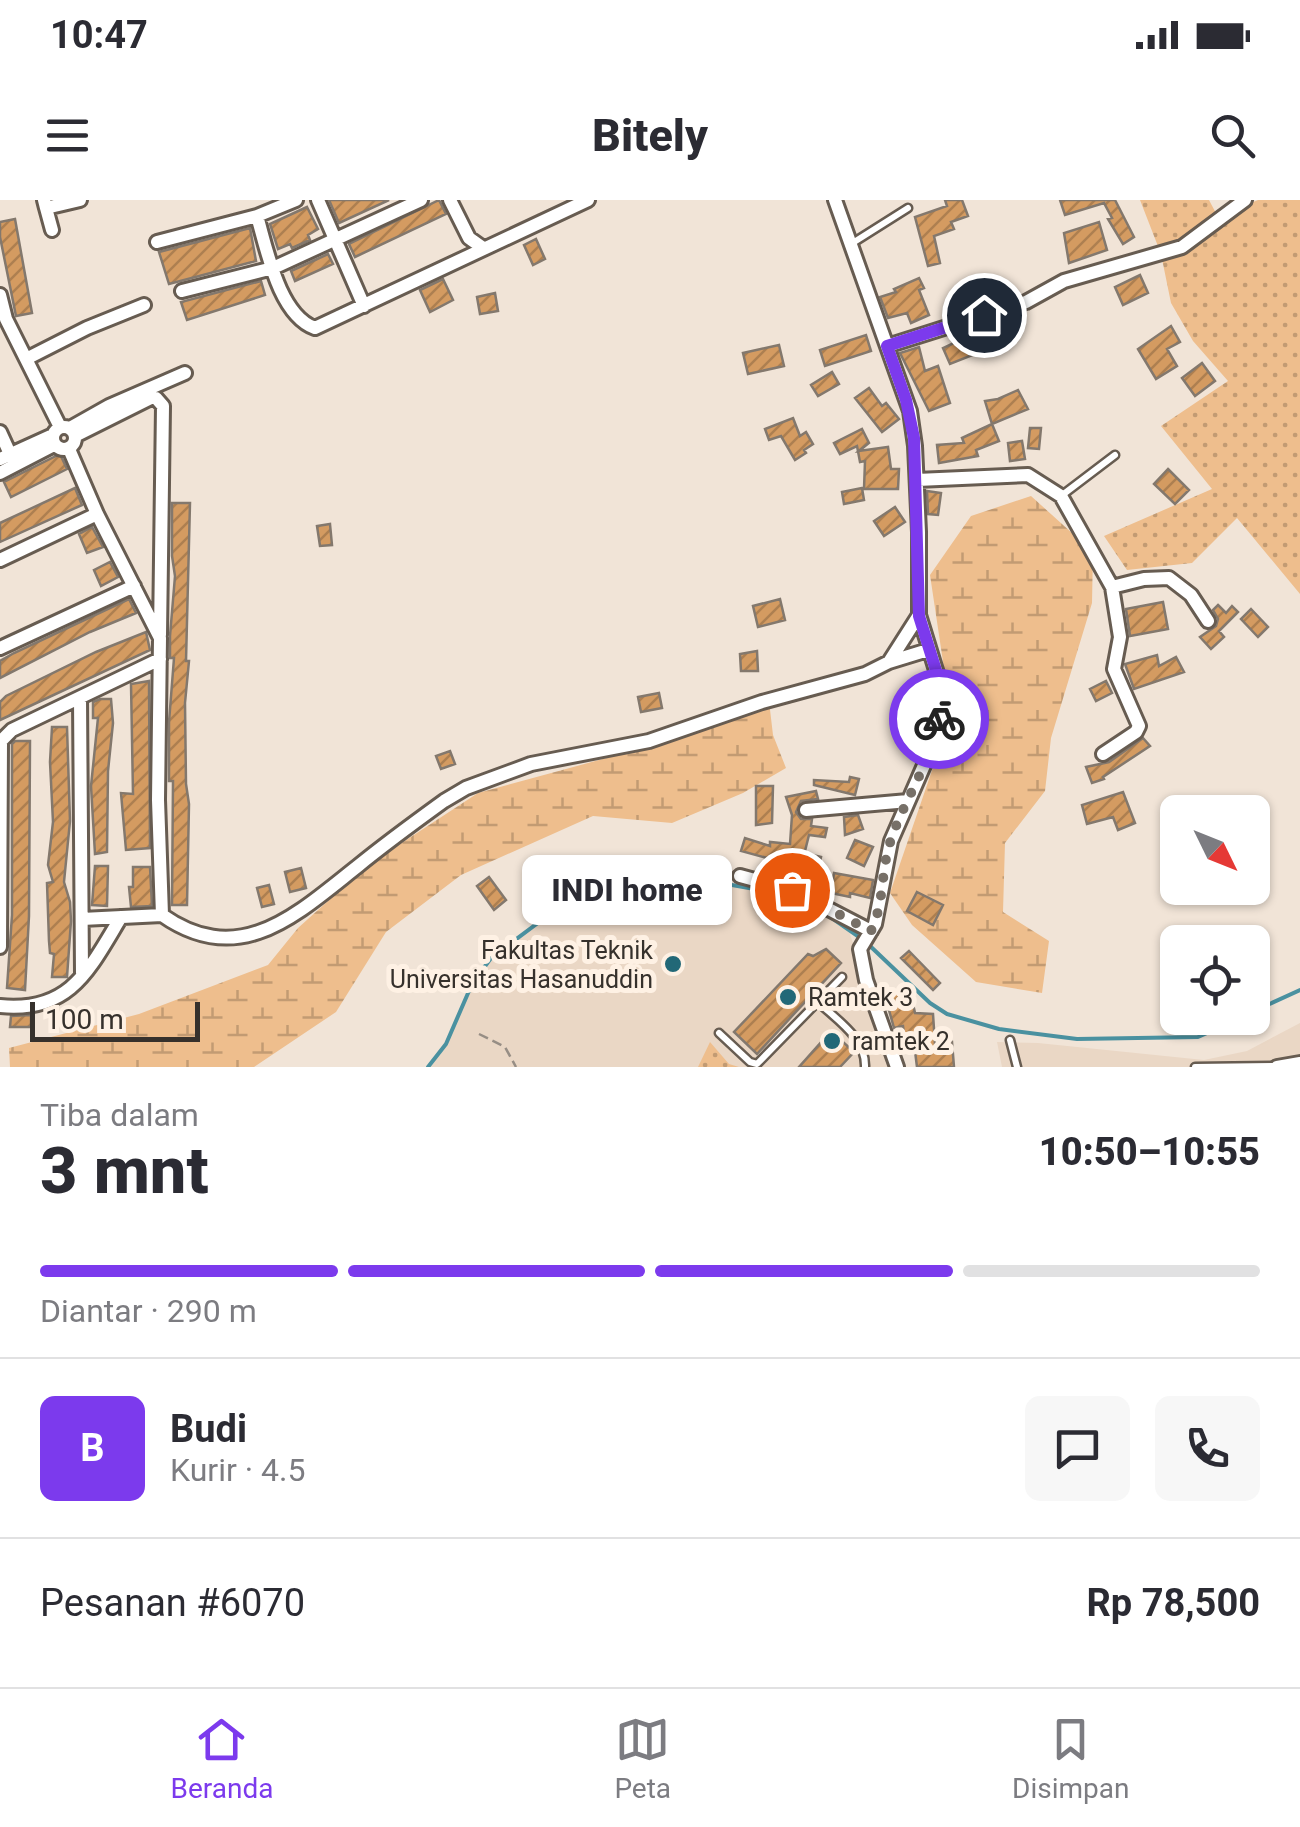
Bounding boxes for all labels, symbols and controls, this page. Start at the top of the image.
text: 10:47 [50,13,148,57]
icon: menu [40,108,95,163]
icon: search [1205,108,1260,163]
text: Bitely [592,109,708,162]
pin [942,273,1027,358]
icon: home [957,288,1012,343]
courier [889,669,989,769]
icon: bike [912,692,967,747]
north arrow [1160,795,1270,905]
map controls [1160,795,1270,1035]
pin [750,848,835,933]
callout: INDI home [522,855,732,925]
icon: bag [765,863,820,918]
text: INDI home [551,871,703,909]
button: locate [1160,925,1270,1035]
place label: Fakultas Teknik Universitas Hasanuddin [390,936,653,994]
marker: Fakultas Teknik Universitas Hasanuddin [662,953,684,975]
place label: Ramtek 3 [808,983,913,1012]
marker: Ramtek 3 [777,986,799,1008]
scale bar [30,997,200,1041]
text: 100 m [45,1003,124,1036]
place label: ramtek 2 [852,1027,950,1056]
marker: ramtek 2 [821,1030,843,1052]
text: Tiba dalam [40,1096,199,1134]
text: 10:50–10:55 [1039,1130,1260,1174]
text: 3 mnt [40,1133,209,1209]
text: Diantar · 290 m [40,1292,257,1330]
button: chat [1025,1396,1130,1501]
button: phone [1155,1396,1260,1501]
text: Budi [170,1407,247,1451]
text: B [80,1426,105,1470]
text: Kurir · 4.5 [170,1451,305,1489]
text: Pesanan #6070 [40,1581,305,1625]
text: Rp 78,500 [1086,1581,1260,1625]
tab: Beranda [170,1712,273,1805]
tab: Peta [614,1712,671,1805]
tab: Disimpan [1012,1712,1129,1805]

